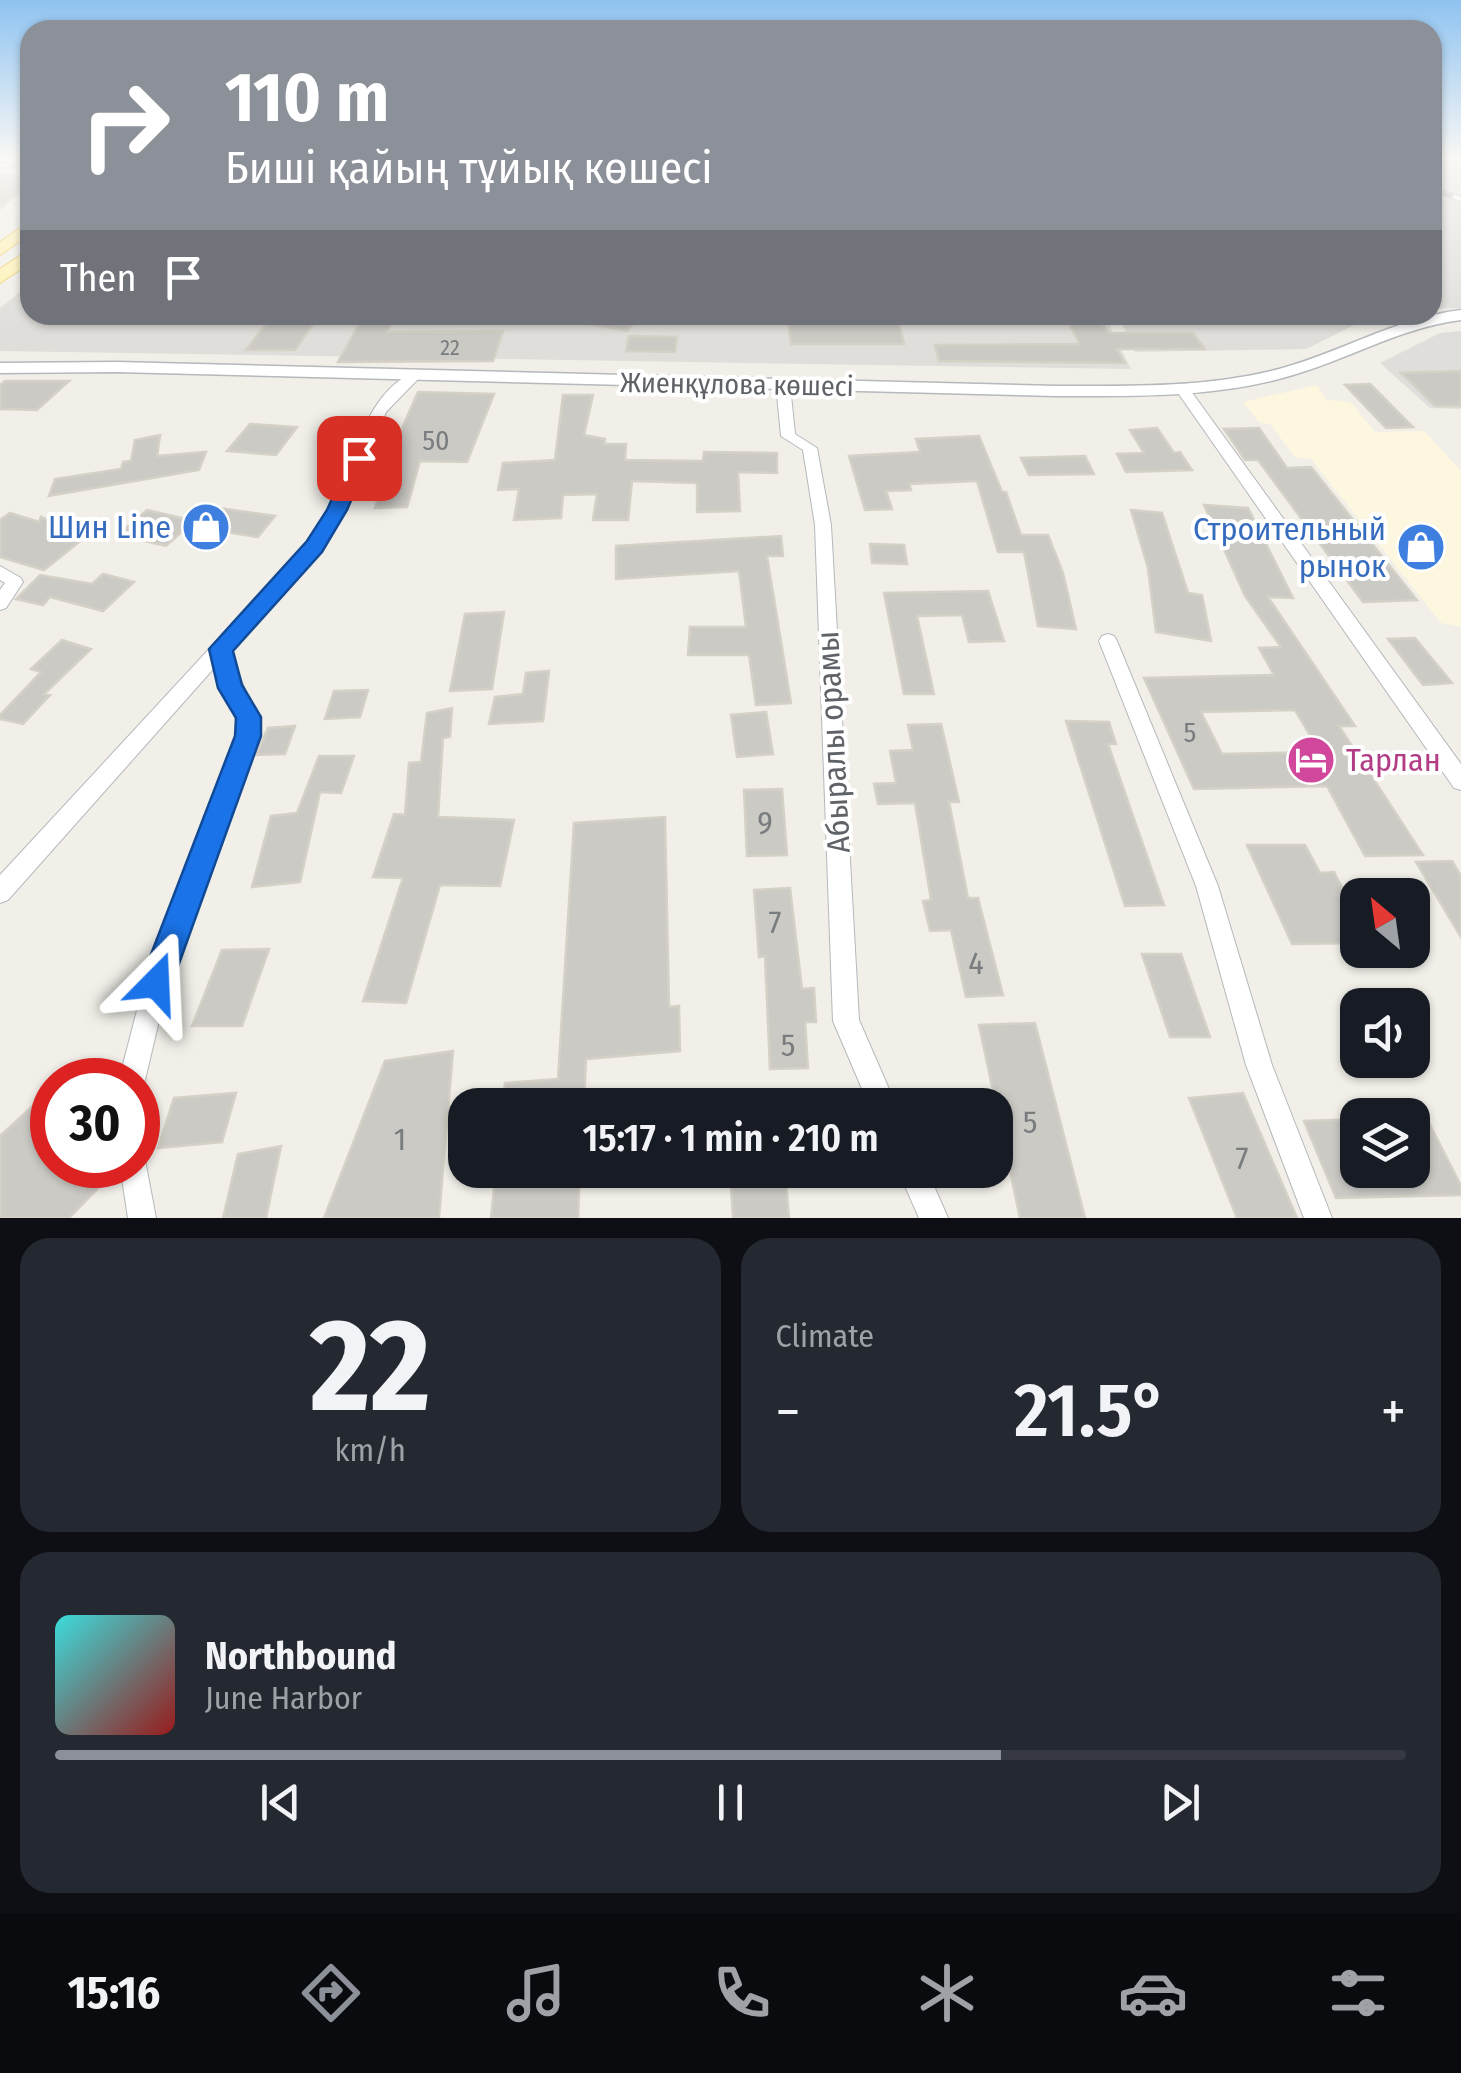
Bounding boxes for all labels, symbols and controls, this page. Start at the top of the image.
text: 110 m [225,56,389,140]
icon: right [60,60,190,190]
text: Биші қайың тұйық көшесі [225,141,713,195]
icon: arrive [156,250,211,305]
text: Then [60,255,136,301]
house number: 22 [440,334,460,361]
street label: Жиенқұлова көшесі [620,366,854,403]
pin [317,416,402,501]
house number: 50 [422,424,450,457]
icon: arrive [332,431,387,486]
shop icon: Шин Line [180,501,232,553]
place label: Шин Line [48,508,171,546]
place label: Строительный рынок [1193,510,1386,585]
shop icon: Строительный рынок [1395,521,1447,573]
street label: Абыралы орамы [808,630,858,854]
house number: 5 [1184,716,1196,749]
hotel icon: Тарлан [1285,734,1337,786]
place label: Тарлан [1346,741,1441,779]
house number: 9 [757,804,773,842]
north arrow [1340,878,1430,968]
map controls [1340,878,1430,1188]
house number: 7 [769,903,782,941]
position arrow [104,931,208,1035]
house number: 4 [968,944,984,982]
button: sound [1340,988,1430,1078]
house number: 5 [781,1026,795,1064]
speed limit sign: 30 [30,1058,160,1188]
button: layers [1340,1098,1430,1188]
house number: 5 [1023,1103,1037,1141]
text: 15:17 · 1 min · 210 m [582,1115,879,1161]
house number: 1 [394,1120,406,1158]
house number: 7 [1236,1139,1249,1177]
text: 22 [310,1288,430,1444]
text: Climate [776,1317,874,1355]
text: 21.5° [1014,1366,1167,1456]
text: − [776,1379,800,1445]
text: + [1381,1379,1406,1445]
text: km/h [335,1431,406,1469]
text: Northbound [205,1633,397,1679]
text: June Harbor [205,1679,362,1717]
icon: previous [253,1775,308,1830]
icon: pause [703,1775,758,1830]
icon: next [1153,1775,1208,1830]
icon: directions [296,1958,366,2028]
icon: music [501,1958,571,2028]
icon: phone [707,1958,777,2028]
icon: climate [912,1958,982,2028]
icon: car [1118,1958,1188,2028]
icon: filters [1323,1958,1393,2028]
text: 15:16 [68,1966,160,2020]

